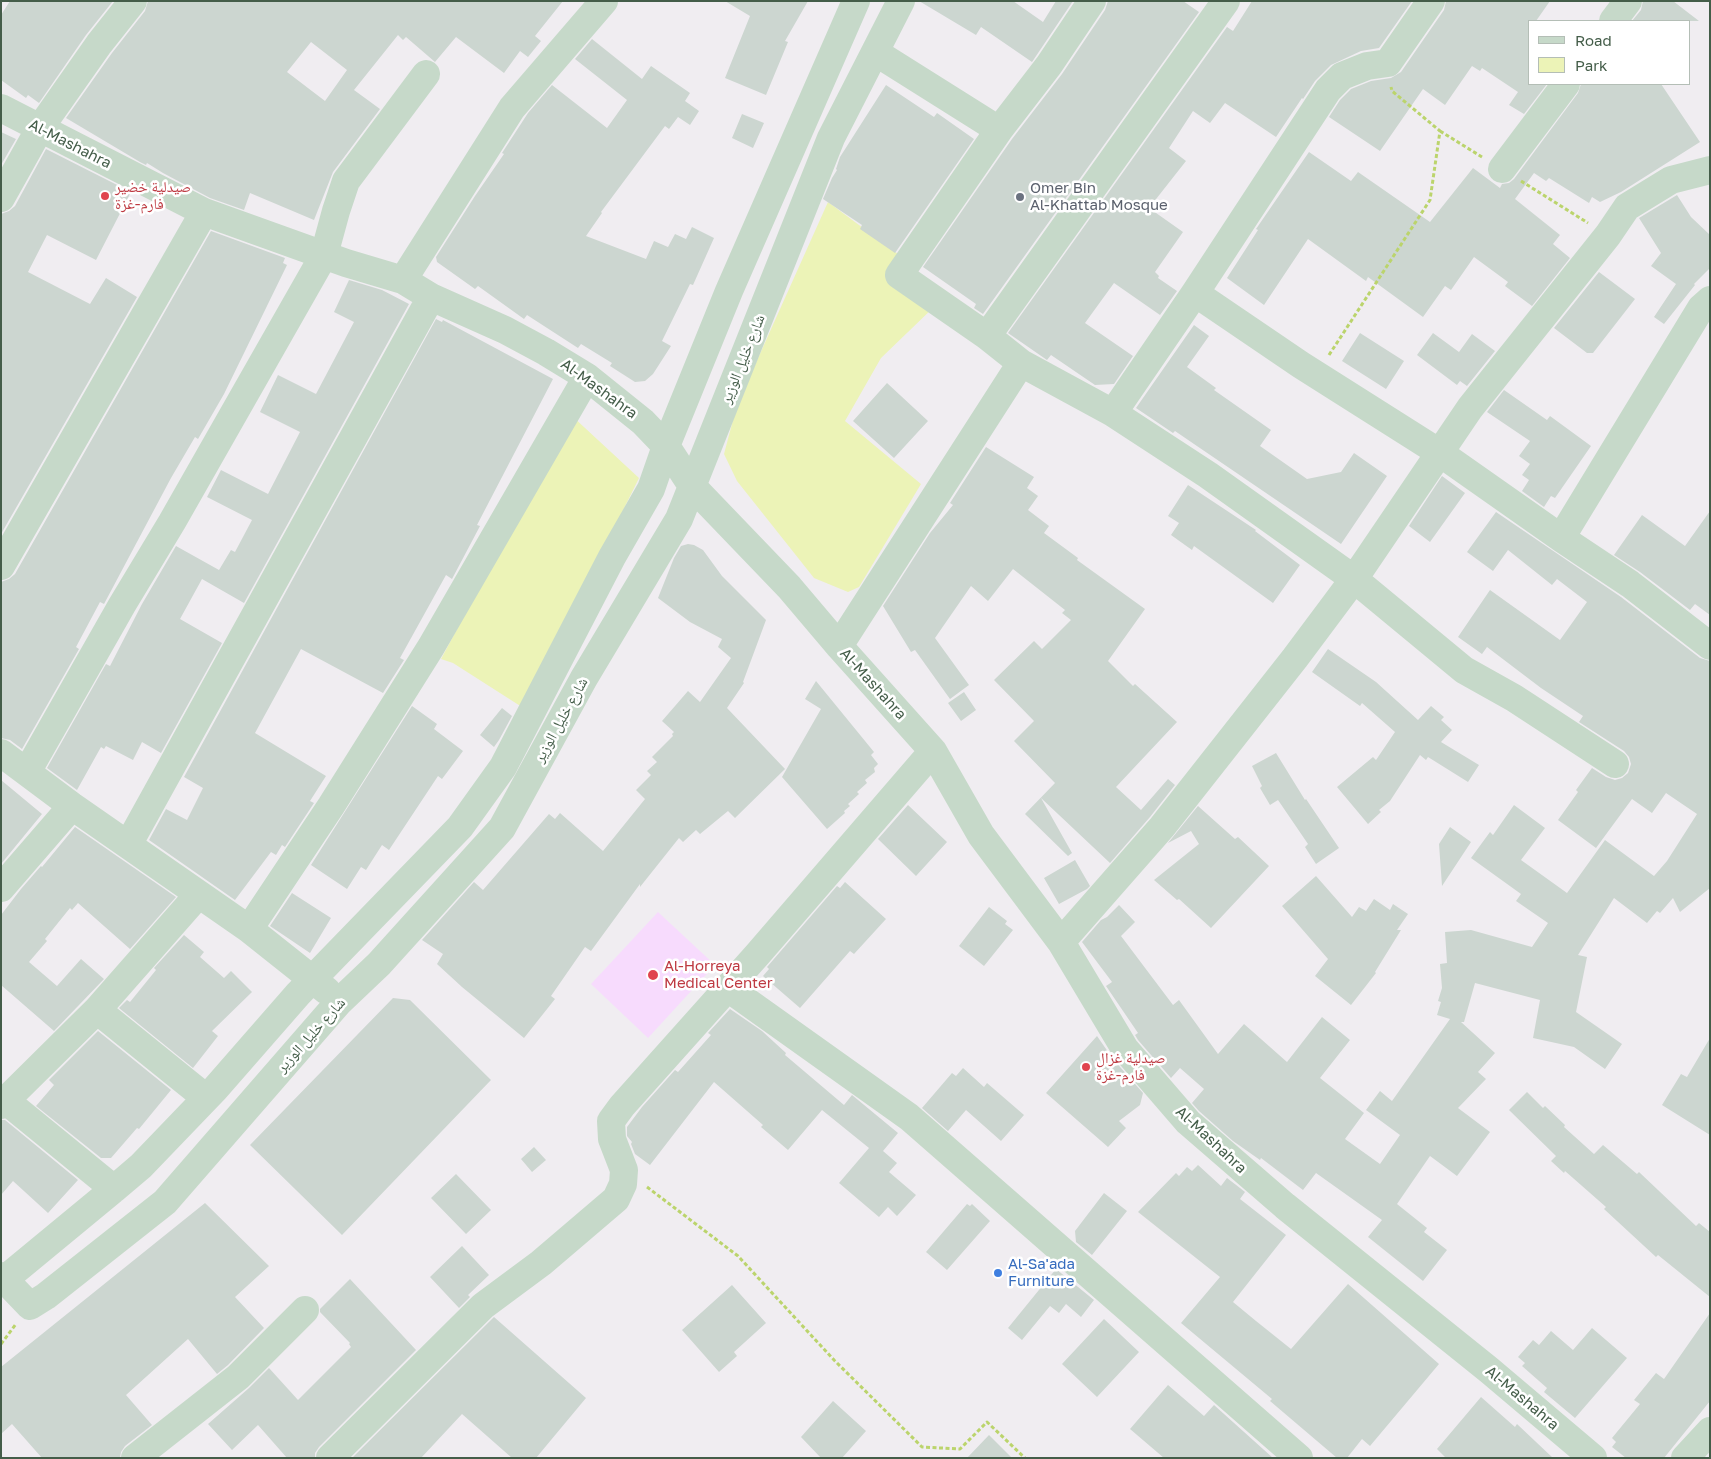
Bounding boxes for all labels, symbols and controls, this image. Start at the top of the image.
legend [1528,20,1691,85]
text: Road [1575,31,1612,49]
text: Park [1575,56,1607,74]
street label: Al-Mashahra [26,116,114,172]
place label: صيدلية خضير فارم-غزة [115,178,191,213]
place label: Omer Bin Al-Khattab Mosque [1030,179,1168,214]
marker: صيدلية خضير فارم-غزة [99,190,111,202]
marker: Omer Bin Al-Khattab Mosque [1014,191,1026,203]
street label: شارع خليل الوزير [717,312,769,406]
street label: Al-Mashahra [557,355,641,423]
street label: Al-Mashahra [836,645,910,723]
street label: شارع خليل الوزير [530,674,592,766]
place label: Al-Horreya Medical Center [664,957,773,992]
marker: Al-Horreya Medical Center [646,968,660,982]
street label: شارع خليل الوزير [273,994,349,1076]
place label: صيدلية غزال فارم-غزة [1096,1049,1166,1084]
marker: صيدلية غزال فارم-غزة [1080,1061,1092,1073]
street label: Al-Mashahra [1172,1103,1250,1177]
place label: Al-Sa'ada Furniture [1008,1255,1075,1290]
marker: Al-Sa'ada Furniture [992,1267,1004,1279]
street label: Al-Mashahra [1482,1362,1562,1434]

